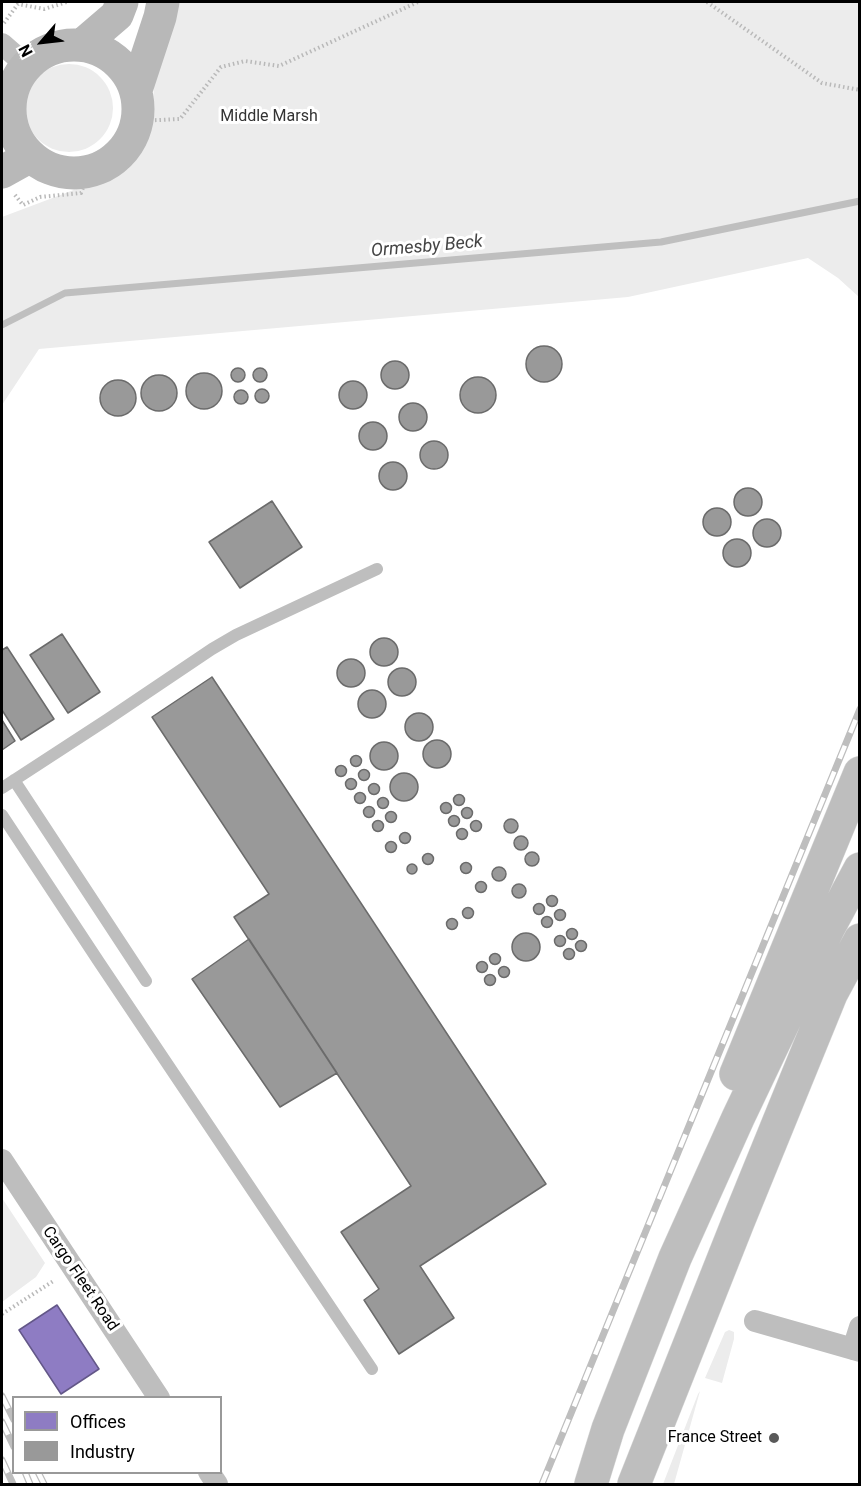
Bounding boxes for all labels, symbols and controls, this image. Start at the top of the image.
north arrow [12,12,72,72]
text: N [15,41,37,60]
park label: Middle Marsh [220,107,318,127]
water label: Ormesby Beck [370,231,484,263]
street label: Cargo Fleet Road [38,1223,122,1335]
legend [12,1396,222,1474]
text: Offices [70,1411,126,1432]
place label: France Street [668,1428,762,1448]
marker: France Street [767,1431,781,1445]
text: Industry [70,1441,135,1462]

